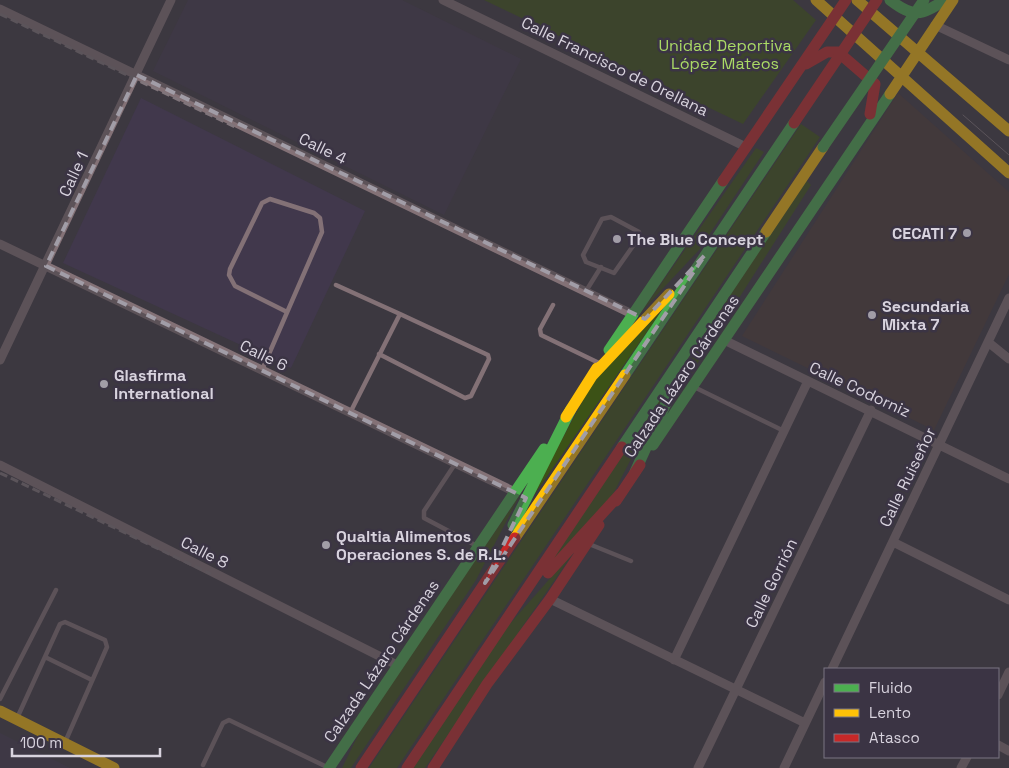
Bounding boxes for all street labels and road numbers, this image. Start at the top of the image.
street label: Calle Francisco de Orellana [518,12,712,121]
street label: Calle 4 [295,128,350,169]
street label: Calle 1 [54,148,93,200]
street label: Calzada Lázaro Cárdenas [619,291,744,462]
street label: Calle 6 [236,335,291,376]
street label: Calle Codorniz [806,357,914,422]
street label: Calle Ruiseñor [874,424,941,531]
street label: Calle 8 [177,532,232,573]
street label: Calle Gorrión [741,535,802,631]
street label: Calzada Lázaro Cárdenas [319,576,444,747]

